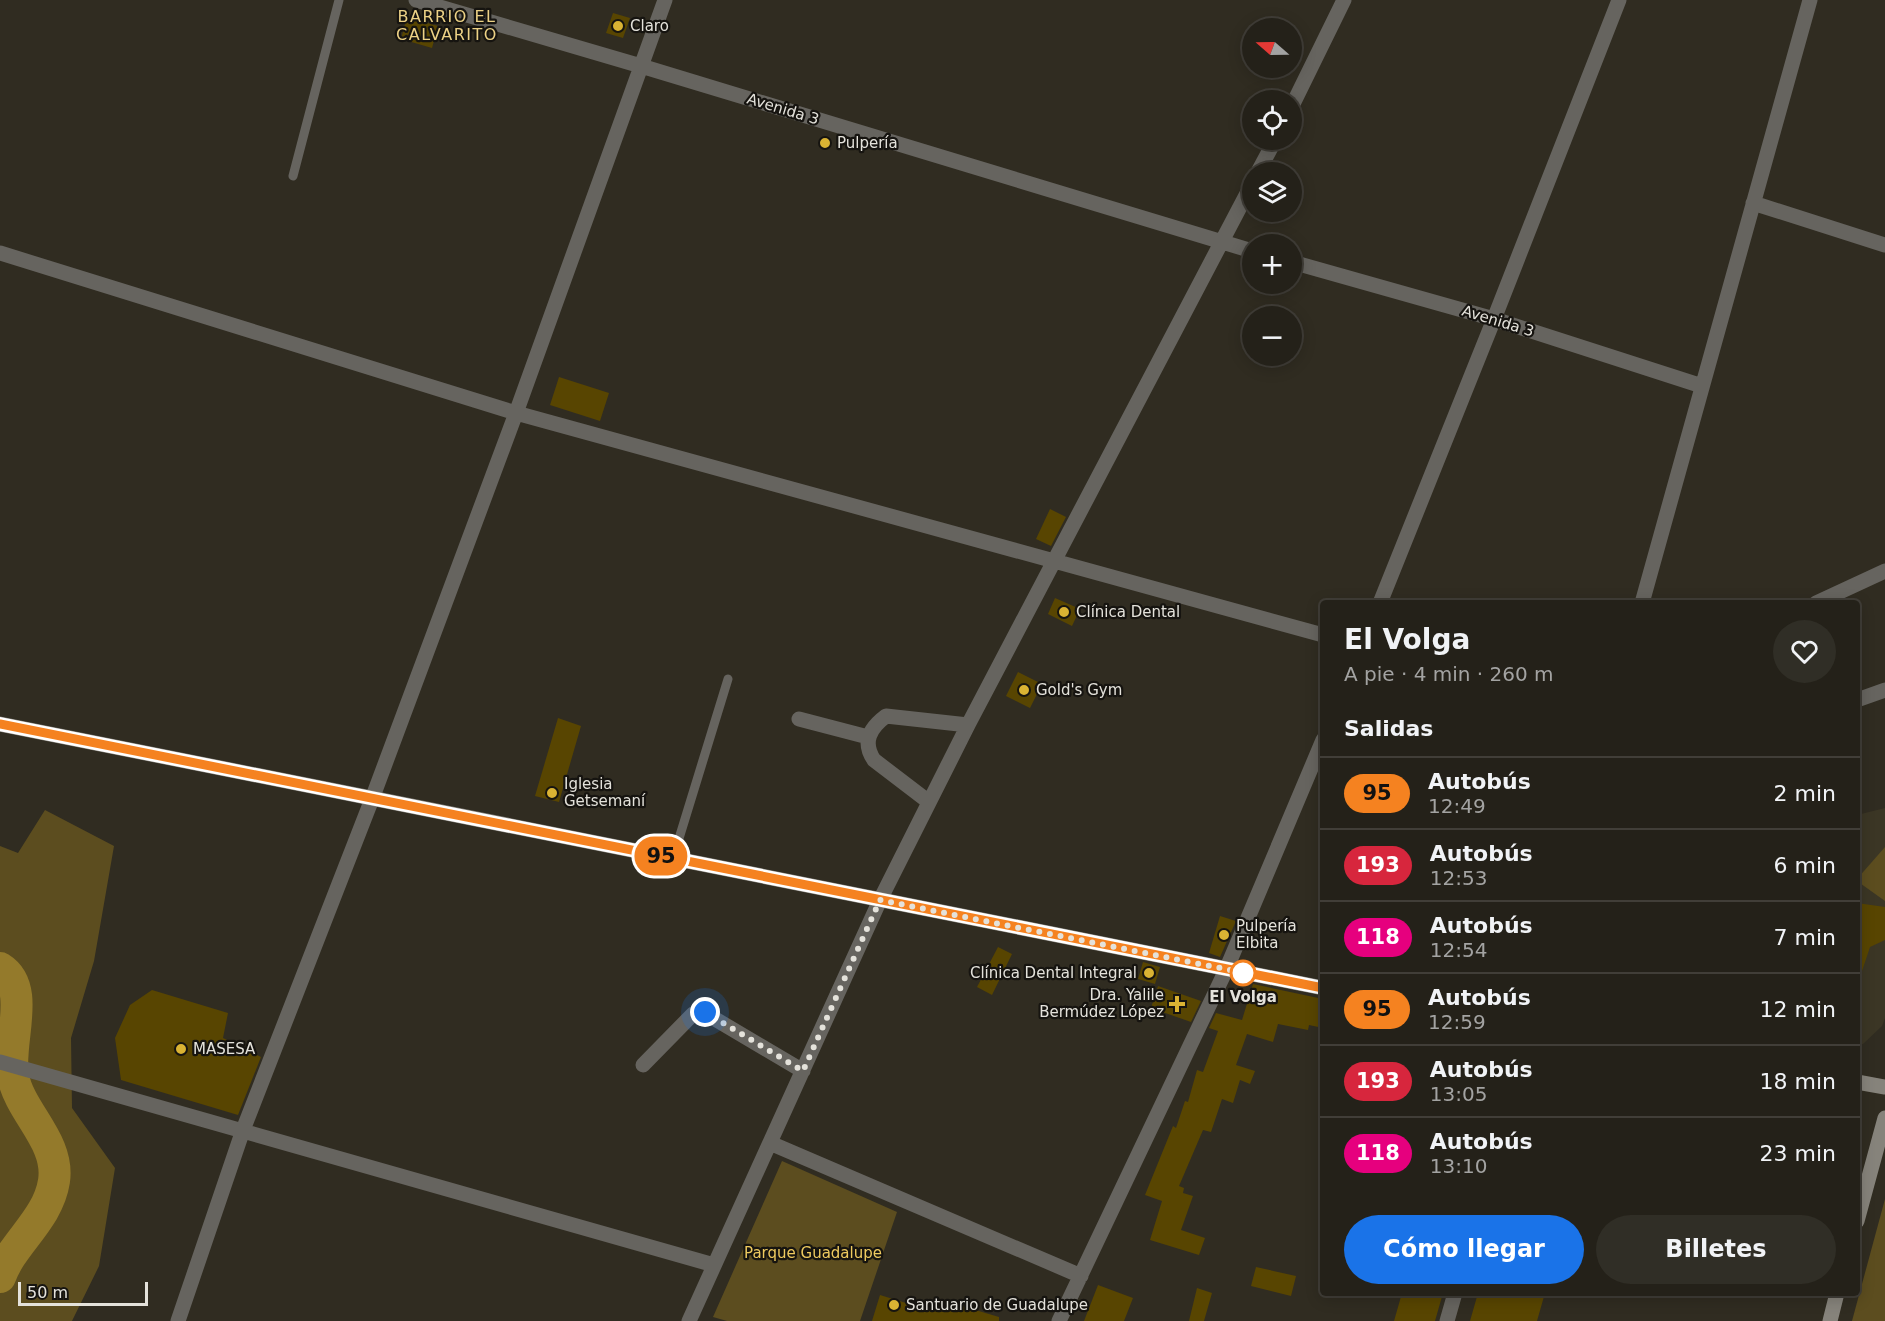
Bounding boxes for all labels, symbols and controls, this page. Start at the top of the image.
district label: BARRIO EL CALVARITO [396,7,498,44]
place label: Claro [630,17,669,35]
north arrow [1242,18,1302,78]
map controls [1242,18,1302,366]
marker: Claro [611,19,625,33]
street label: Avenida 3 [745,90,821,128]
button: locate [1242,90,1302,150]
place label: Pulpería [837,134,898,152]
marker: Pulpería [818,136,832,150]
button: layers [1242,162,1302,222]
button: + [1242,234,1302,294]
street label: Avenida 3 [1460,302,1536,340]
button: − [1242,306,1302,366]
place label: Clínica Dental [1076,603,1180,621]
marker: Clínica Dental [1057,605,1071,619]
button: heart [1773,620,1836,683]
text: El Volga [1344,623,1470,656]
text: A pie · 4 min · 260 m [1344,662,1554,686]
place label: Gold's Gym [1036,681,1122,699]
marker: Gold's Gym [1017,683,1031,697]
text: Salidas [1344,716,1433,741]
text: Autobús [1428,769,1531,794]
place label: Iglesia Getsemaní [564,775,646,810]
text: 95 [1362,781,1392,805]
text: 2 min [1774,781,1836,806]
marker: Iglesia Getsemaní [545,786,559,800]
text: 12:49 [1428,794,1486,818]
line badge: 95 [634,836,688,876]
text: Autobús [1430,841,1533,866]
text: 95 [646,844,676,868]
text: 193 [1356,853,1400,877]
text: 6 min [1774,853,1836,878]
text: 12:53 [1430,866,1487,890]
text: Autobús [1430,913,1533,938]
place label: Pulpería Elbita [1236,917,1297,952]
text: 118 [1356,925,1400,949]
text: 7 min [1774,925,1836,950]
marker: Pulpería Elbita [1217,928,1231,942]
text: 12:54 [1430,938,1487,962]
marker: El Volga [1230,960,1256,986]
place label: Clínica Dental Integral [970,964,1137,982]
marker: Clínica Dental Integral [1142,966,1156,980]
text: Autobús [1428,985,1531,1010]
place label: Dra. Yalile Bermúdez López [1039,986,1164,1021]
place label: El Volga [1209,988,1277,1006]
marker: Dra. Yalile Bermúdez López [1168,995,1186,1013]
your location [690,997,720,1027]
text: 95 [1362,997,1392,1021]
text: 12 min [1760,997,1836,1022]
text: 12:59 [1428,1010,1486,1034]
place label: MASESA [193,1040,256,1058]
marker: MASESA [174,1042,188,1056]
text: Autobús [1430,1057,1533,1082]
text: 193 [1356,1069,1400,1093]
text: 18 min [1760,1069,1836,1094]
text: 13:05 [1430,1082,1487,1106]
text: Autobús [1430,1129,1533,1154]
text: 118 [1356,1141,1400,1165]
text: 23 min [1760,1141,1836,1166]
text: 13:10 [1430,1154,1487,1178]
button: Cómo llegar [1344,1215,1584,1284]
button: Billetes [1596,1215,1836,1284]
park label: Parque Guadalupe [744,1244,882,1262]
scale bar [18,1279,148,1306]
text: 50 m [27,1283,68,1302]
place label: Santuario de Guadalupe [906,1296,1088,1314]
marker: Santuario de Guadalupe [887,1298,901,1312]

